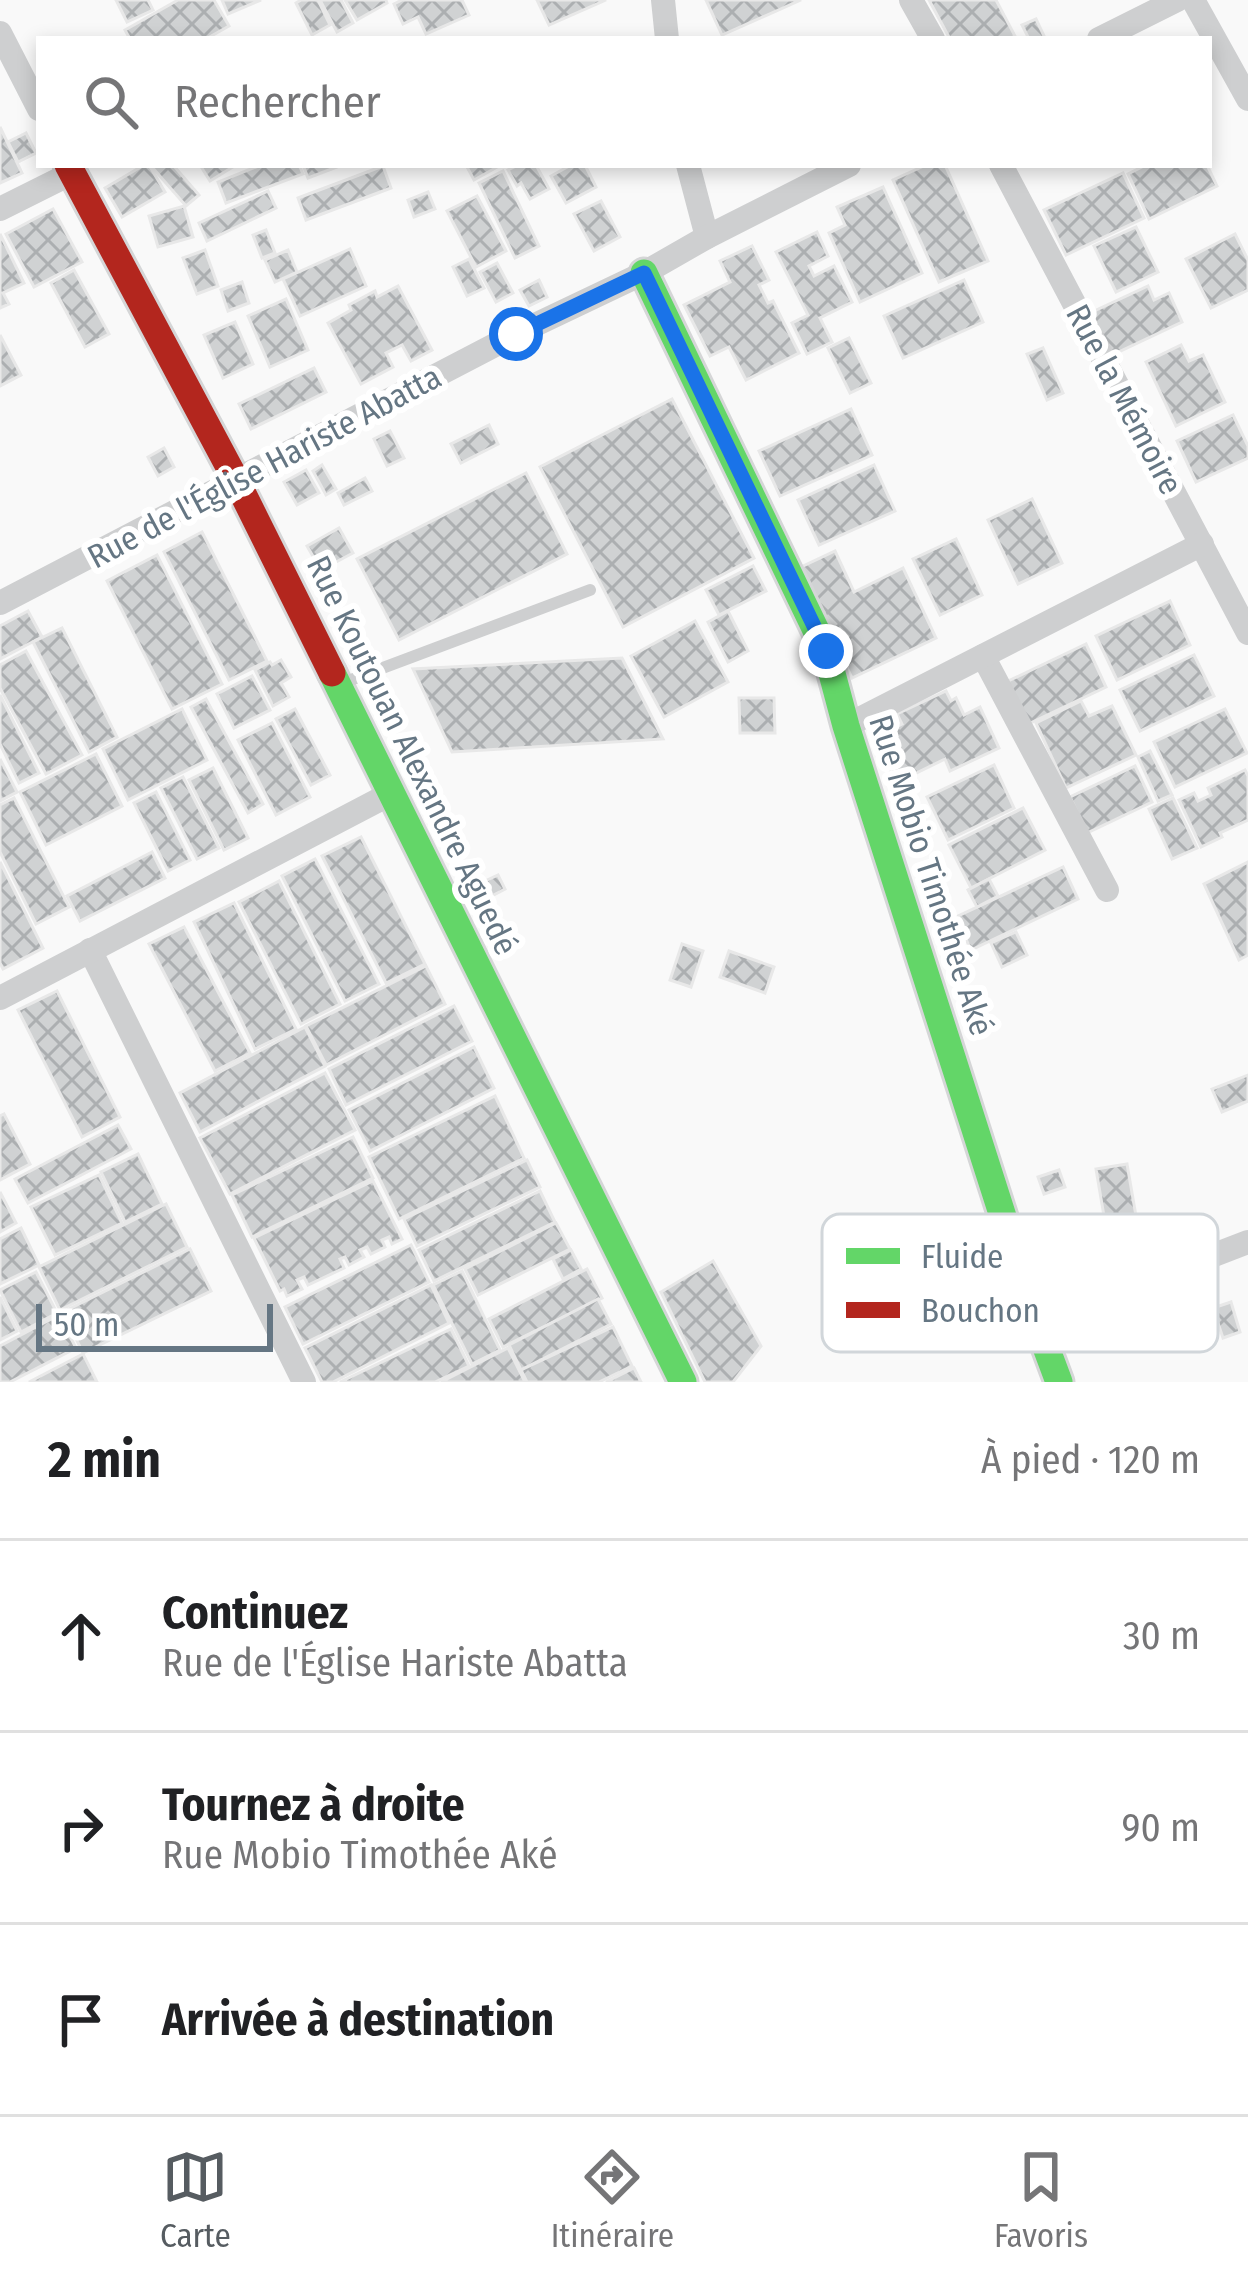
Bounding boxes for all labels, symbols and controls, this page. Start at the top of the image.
search box [36,36,1212,168]
icon: search [78,69,144,135]
text: Rechercher [174,75,381,129]
street label: Rue la Mémoire [1057,298,1191,501]
route start [489,307,543,361]
street label: Rue de l'Église Hariste Abatta [81,357,448,577]
street label: Rue Koutouan Alexandre Aguedé [298,549,526,961]
route end [799,624,853,678]
street label: Rue Mobio Timothée Aké [860,710,1002,1041]
legend [822,1214,1218,1352]
text: Fluide [921,1237,1003,1277]
text: Bouchon [921,1291,1040,1331]
scale bar [36,1298,273,1351]
text: 50 m [54,1305,119,1345]
text: 2 min [48,1429,161,1491]
text: À pied · 120 m [981,1437,1200,1483]
text: Continuez [162,1586,348,1640]
icon: ahead [48,1603,114,1669]
text: 30 m [1123,1613,1200,1659]
text: Rue de l'Église Hariste Abatta [162,1640,628,1686]
text: Tournez à droite [162,1778,465,1832]
icon: right [48,1795,114,1861]
text: 90 m [1122,1805,1200,1851]
text: Rue Mobio Timothée Aké [162,1832,558,1878]
icon: arrive [48,1987,114,2053]
text: Arrivée à destination [162,1993,554,2047]
tab: Carte [160,2144,231,2256]
tab: Itinéraire [551,2144,674,2256]
tab: Favoris [994,2144,1088,2256]

